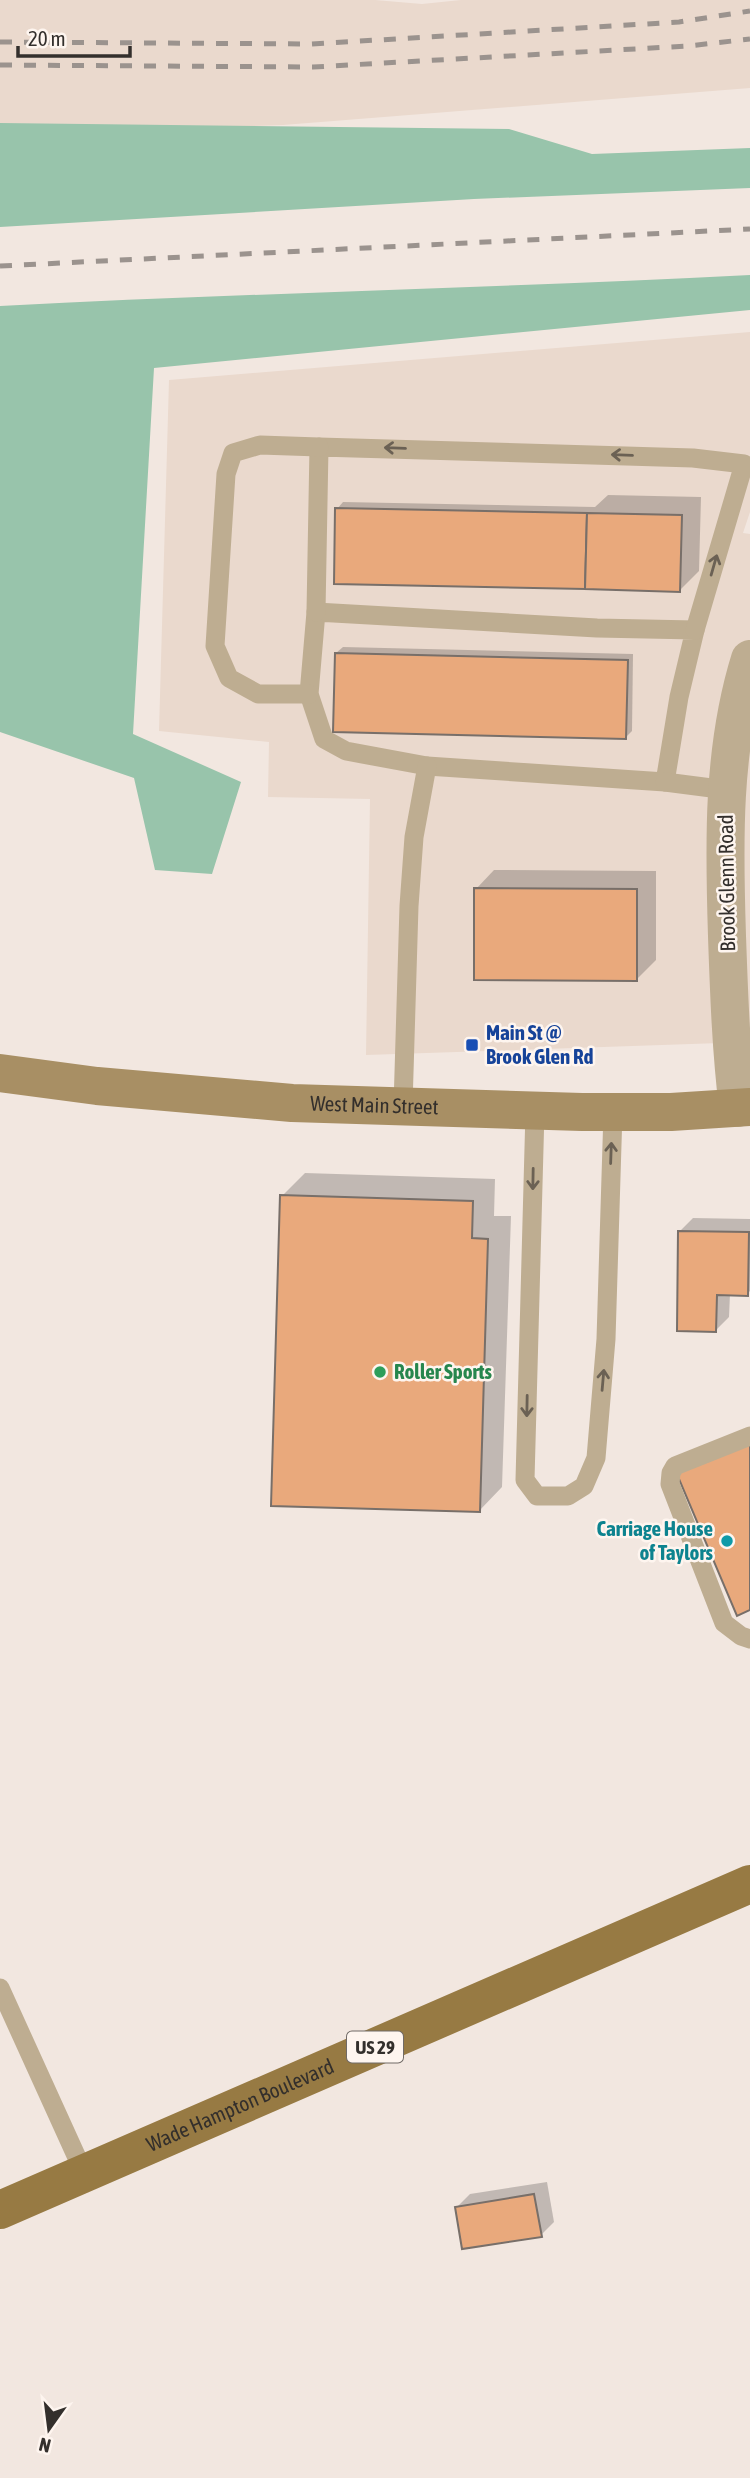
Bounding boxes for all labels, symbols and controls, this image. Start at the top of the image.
scale bar [18,14,130,58]
text: 20 m [28,26,66,50]
one-way arrow [383,441,406,454]
one-way arrow [611,449,634,462]
one-way arrow [709,554,722,576]
street label: Brook Glenn Road [713,814,739,952]
place label: Main St @ Brook Glen Rd [486,1020,594,1068]
marker: Main St @ Brook Glen Rd [464,1037,480,1053]
street label: West Main Street [310,1091,439,1119]
one-way arrow [605,1142,618,1165]
one-way arrow [526,1167,540,1190]
place label: Roller Sports [394,1359,493,1383]
marker: Roller Sports [372,1364,388,1380]
one-way arrow [597,1369,610,1392]
one-way arrow [521,1394,534,1417]
place label: Carriage House of Taylors [597,1516,714,1564]
marker: Carriage House of Taylors [719,1533,735,1549]
road number: US 29 [347,2032,403,2062]
street label: Wade Hampton Boulevard [143,2053,337,2156]
north arrow [14,2394,84,2464]
text: N [37,2433,53,2458]

